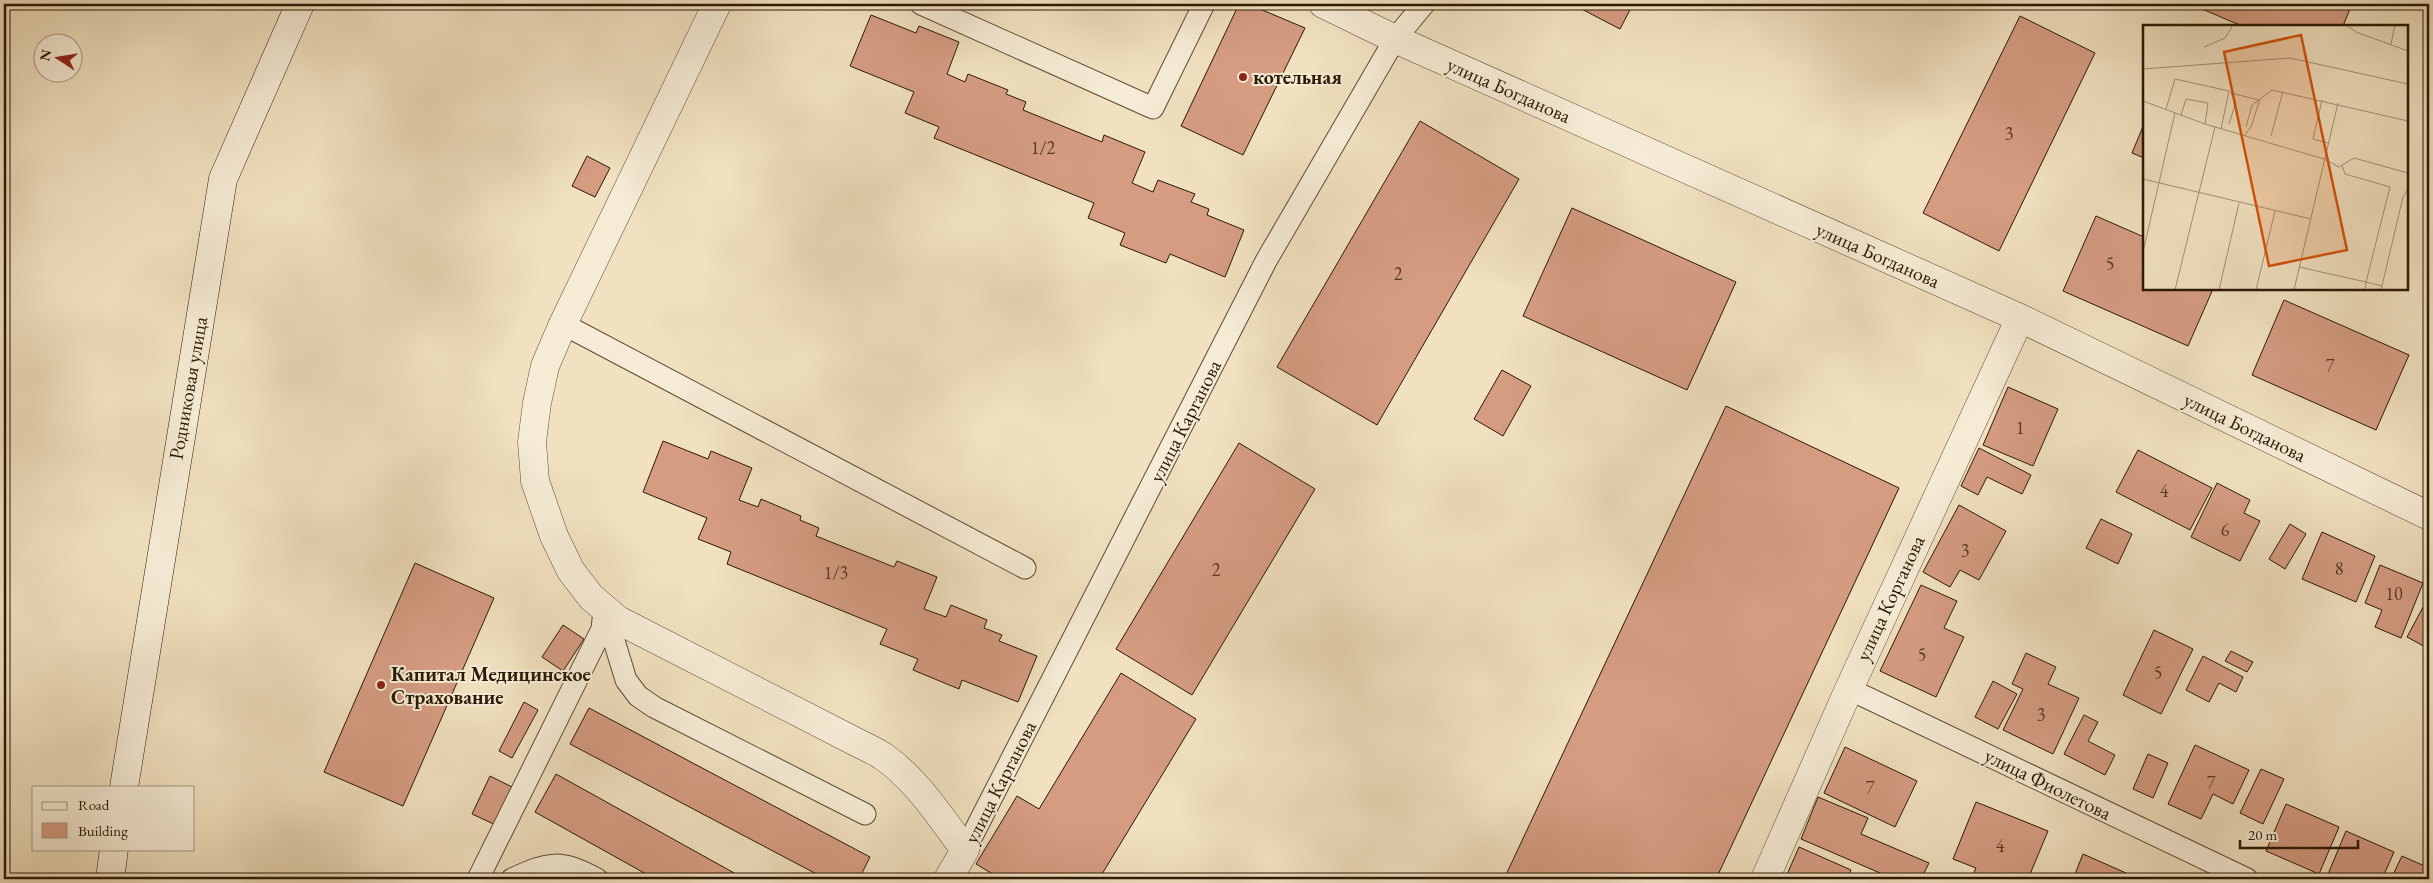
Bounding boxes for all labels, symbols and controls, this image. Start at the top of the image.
inset map [2143,25,2408,290]
north arrow [32,32,82,82]
text: N [35,47,55,63]
street label: улица Богданова [1443,51,1575,129]
place label: котельная [1253,64,1342,90]
marker: котельная [1237,71,1249,83]
house number: 3 [2005,122,2013,145]
house number: 1/2 [1031,136,1056,159]
street label: улица Богданова [1812,216,1944,294]
house number: 5 [2106,252,2114,275]
house number: 2 [1394,262,1403,285]
street label: Родниковая улица [163,314,213,462]
house number: 7 [2326,354,2335,377]
street label: улица Карганова [1143,355,1227,487]
street label: улица Богданова [2180,386,2310,468]
house number: 1 [2016,416,2024,439]
house number: 4 [2160,479,2169,502]
house number: 6 [2221,518,2230,541]
street label: улица Корганова [1850,531,1930,665]
house number: 3 [1961,539,1969,562]
house number: 8 [2335,557,2343,580]
house number: 2 [1212,558,1221,581]
house number: 1/3 [824,561,848,584]
house number: 10 [2385,582,2403,605]
house number: 5 [1918,643,1926,666]
place label: Капитал Медицинское Страхование [391,661,591,710]
house number: 5 [2154,661,2162,684]
marker: Капитал Медицинское Страхование [375,679,387,691]
house number: 3 [2037,703,2045,726]
street label: улица Карганова [958,716,1042,848]
street label: улица Фиолетова [1980,742,2116,826]
house number: 7 [2207,771,2216,794]
house number: 7 [1866,776,1875,799]
legend [32,786,195,850]
text: Road [78,795,110,814]
scale bar [2240,818,2358,850]
text: Building [78,821,128,840]
text: 20 m [2248,825,2277,844]
house number: 4 [1996,834,2005,857]

